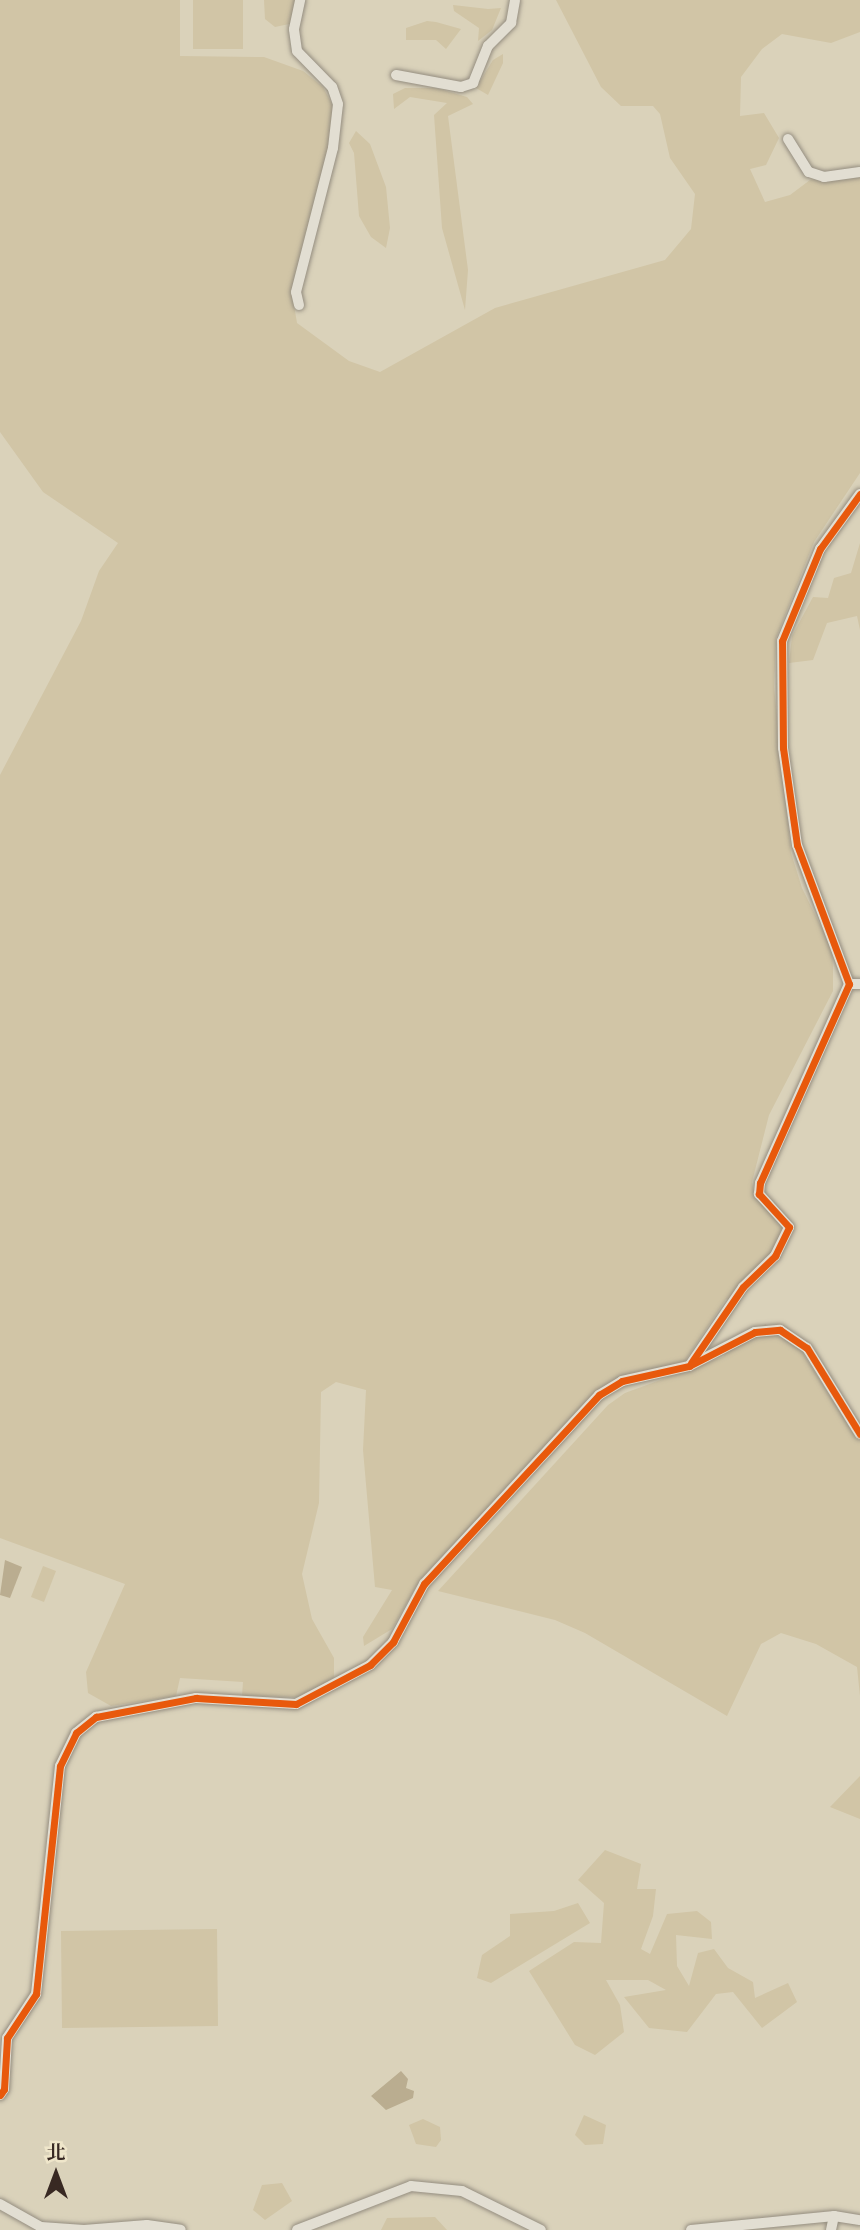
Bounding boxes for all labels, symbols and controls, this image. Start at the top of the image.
north arrow [21,2139,91,2209]
text: 北 [46,2141,66,2165]

